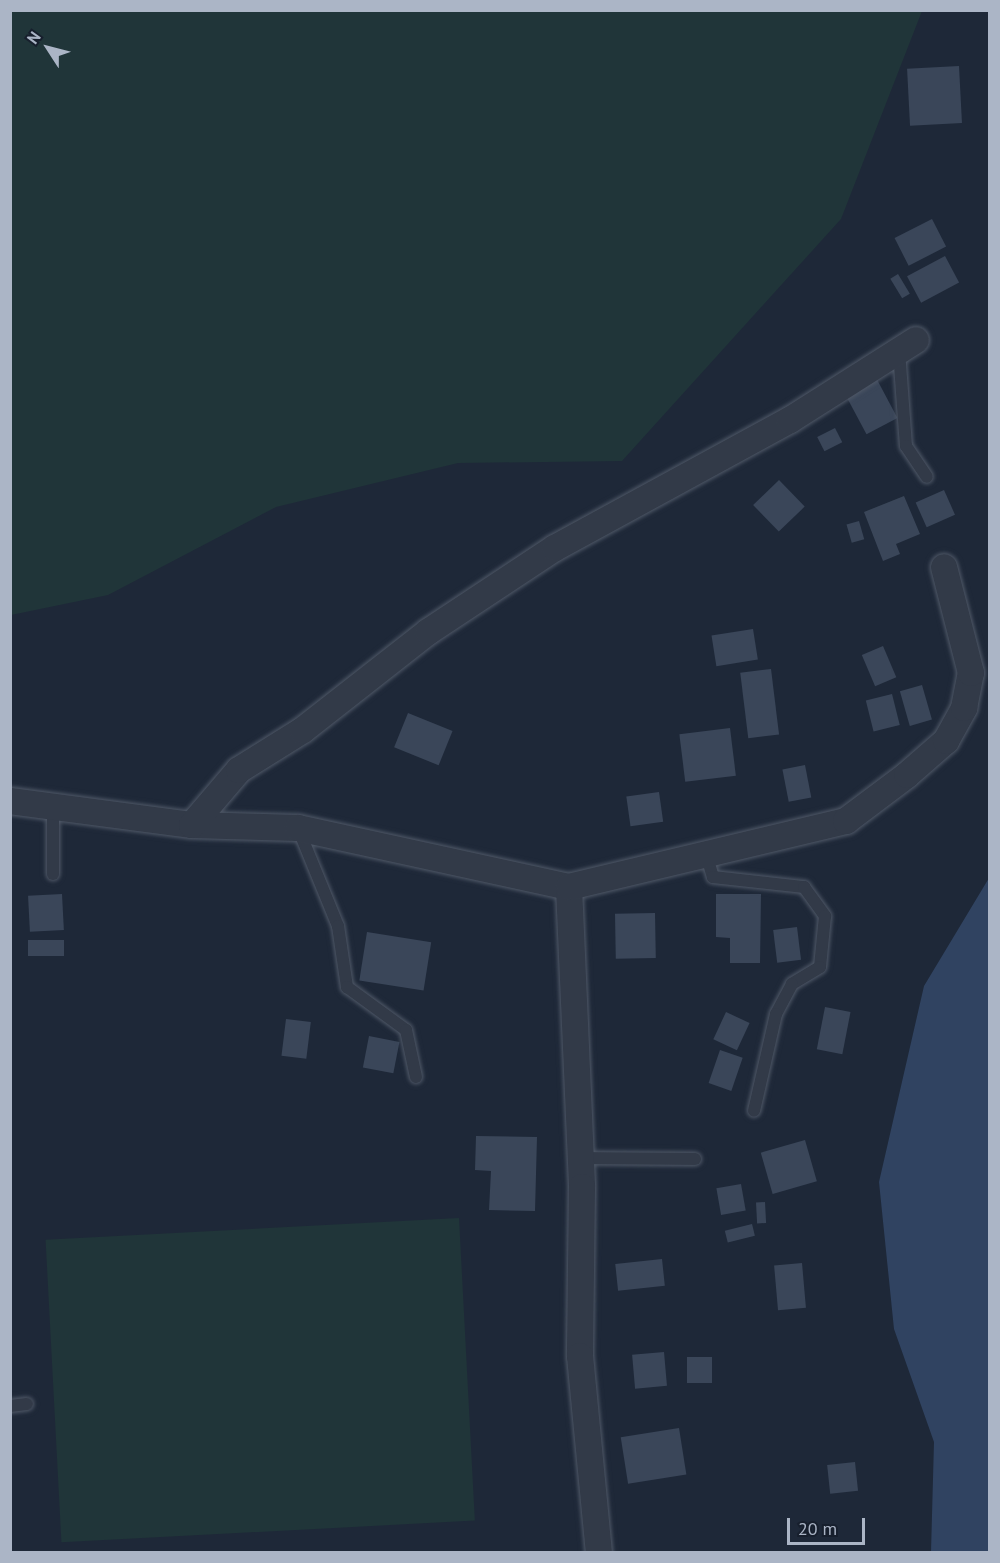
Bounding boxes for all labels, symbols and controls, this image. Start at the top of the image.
north arrow [18,18,78,78]
text: N [22,27,45,48]
scale bar [790,1506,868,1544]
text: 20 m [798,1517,837,1540]

